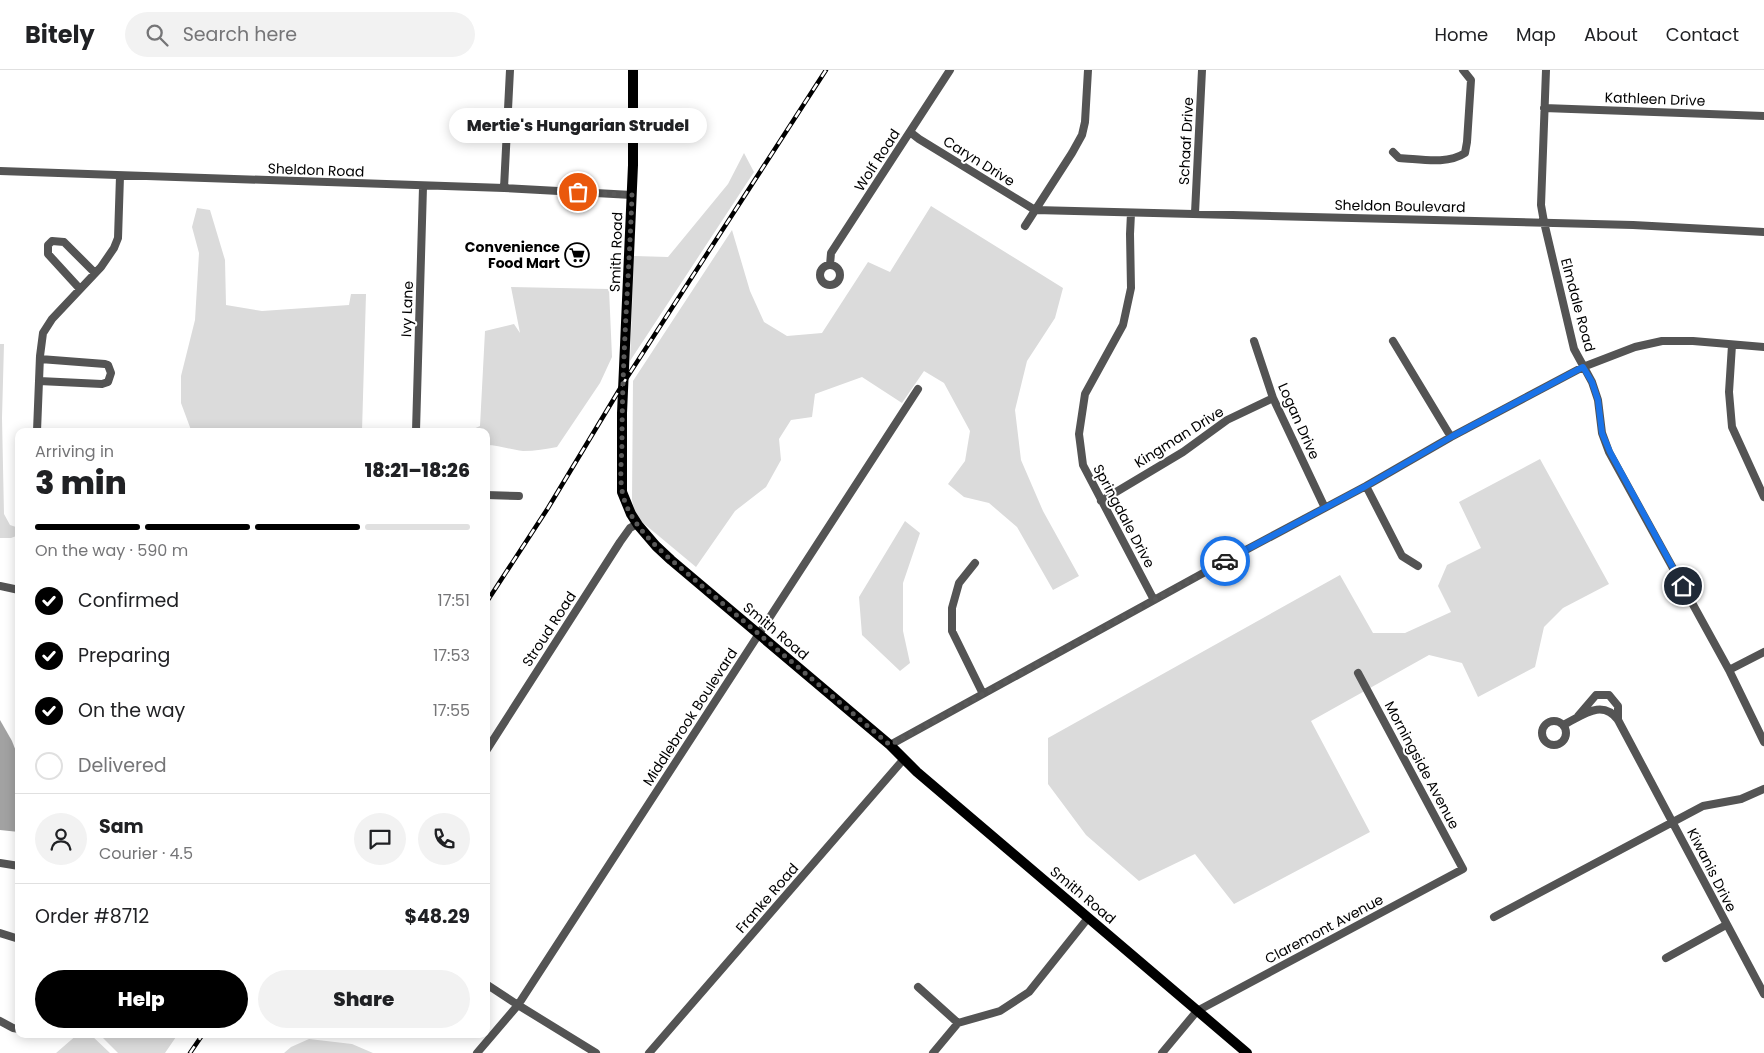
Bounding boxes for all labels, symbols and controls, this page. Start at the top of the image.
search box [125,12,475,57]
text: Bitely [25,18,95,51]
icon: search [143,21,171,49]
text: Search here [183,21,297,48]
text: Home [1434,22,1488,47]
text: Map [1516,22,1556,47]
text: About [1584,22,1638,47]
text: Contact [1666,22,1739,47]
street label: Kathleen Drive [1604,87,1706,111]
street label: Schaaf Drive [1174,96,1198,185]
callout: Mertie's Hungarian Strudel [449,107,707,142]
text: Mertie's Hungarian Strudel [467,114,689,137]
street label: Wolf Road [849,125,905,195]
street label: Caryn Drive [939,131,1019,191]
street label: Sheldon Road [267,158,365,182]
pin [557,171,599,213]
icon: bag [564,178,592,206]
street label: Sheldon Boulevard [1334,195,1466,217]
street label: Smith Road [605,212,627,292]
place label: Convenience Food Mart [465,237,560,273]
supermarket icon: Convenience Food Mart [564,242,590,268]
street label: Elmdale Road [1556,256,1600,354]
street label: Ivy Lane [396,280,418,337]
street label: Logan Drive [1273,380,1325,463]
street label: Kingman Drive [1130,401,1228,472]
text: Arriving in [35,440,114,463]
text: 18:21–18:26 [365,457,470,484]
text: 3 min [35,460,127,505]
street label: Springdale Drive [1088,461,1160,572]
courier [1200,536,1250,586]
text: On the way · 590 m [35,539,188,562]
icon: car [1211,547,1239,575]
pin [1662,565,1704,607]
icon: home [1669,572,1697,600]
icon: check [35,587,63,615]
text: Confirmed [78,587,179,614]
street label: Stroud Road [517,587,581,671]
text: 17:51 [438,589,470,612]
street label: Smith Road [739,598,813,664]
icon: check [35,642,63,670]
text: Preparing [78,642,170,669]
text: 17:53 [433,644,470,667]
street label: Middlebrook Boulevard [638,644,742,790]
icon: check [35,697,63,725]
text: On the way [78,697,185,724]
street label: Morningside Avenue [1380,697,1464,833]
text: 17:55 [433,699,470,722]
text: Delivered [78,752,167,779]
button: person [35,813,87,865]
text: Sam [99,813,144,840]
button: chat [354,813,406,865]
button: phone [418,813,470,865]
street label: Kiwanis Drive [1682,825,1742,916]
text: Courier · 4.5 [99,842,193,865]
street label: Franke Road [731,859,803,937]
street label: Smith Road [1046,862,1120,928]
street label: Claremont Avenue [1261,889,1387,969]
text: Order #8712 [35,903,149,930]
text: $48.29 [404,903,470,930]
button: Help [35,970,248,1028]
button: Share [258,970,470,1028]

